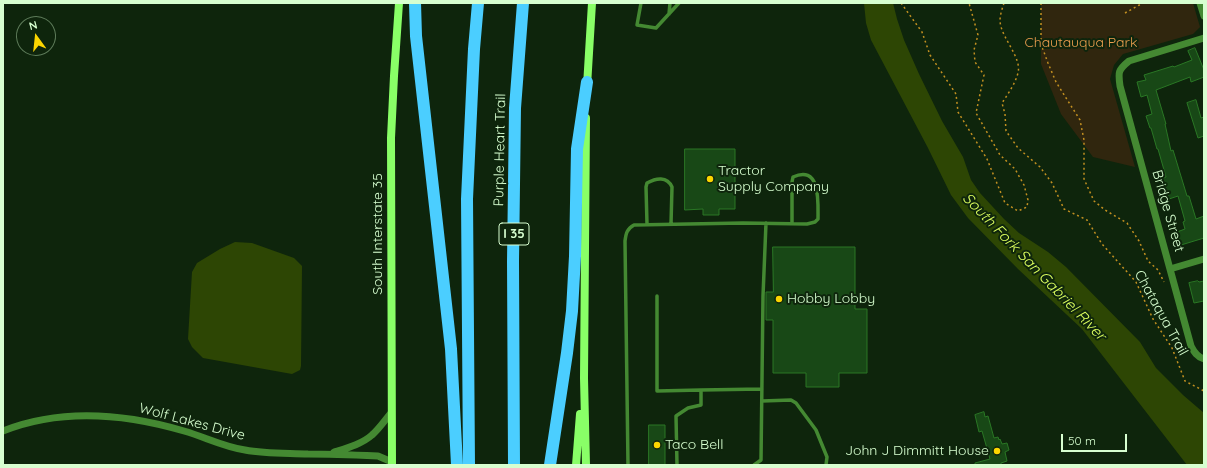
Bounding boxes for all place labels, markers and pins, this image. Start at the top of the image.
place label: Tractor Supply Company [718,163,829,196]
marker: Tractor Supply Company [705,174,715,184]
place label: Hobby Lobby [787,291,875,307]
marker: Hobby Lobby [774,294,784,304]
place label: Taco Bell [665,437,724,453]
marker: Taco Bell [652,440,662,450]
place label: John J Dimmitt House [845,443,989,459]
marker: John J Dimmitt House [992,446,1002,456]

